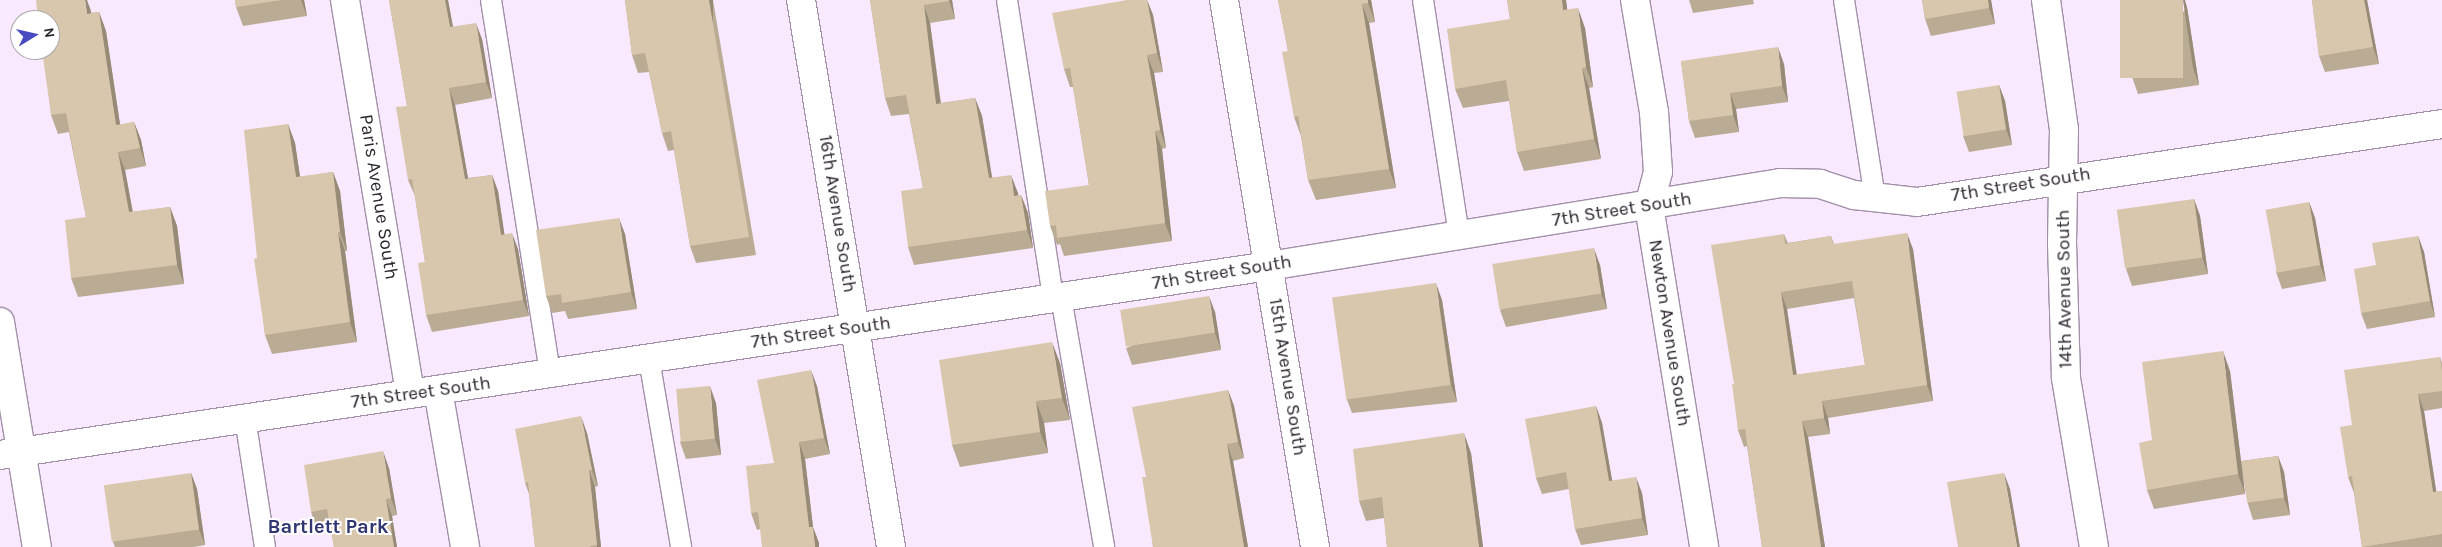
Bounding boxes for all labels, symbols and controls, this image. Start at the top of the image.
north arrow [10,10,60,60]
text: N [40,26,59,39]
street label: Paris Avenue South [354,113,402,281]
street label: 16th Avenue South [813,134,861,294]
street label: 7th Street South [1950,163,2092,207]
street label: 7th Street South [1551,188,1693,232]
street label: 14th Avenue South [2052,209,2078,369]
street label: Newton Avenue South [1643,238,1695,428]
street label: 7th Street South [1151,251,1293,295]
street label: 15th Avenue South [1263,297,1311,457]
street label: 7th Street South [750,312,892,354]
street label: 7th Street South [350,372,492,414]
district label: Bartlett Park [268,514,388,538]

